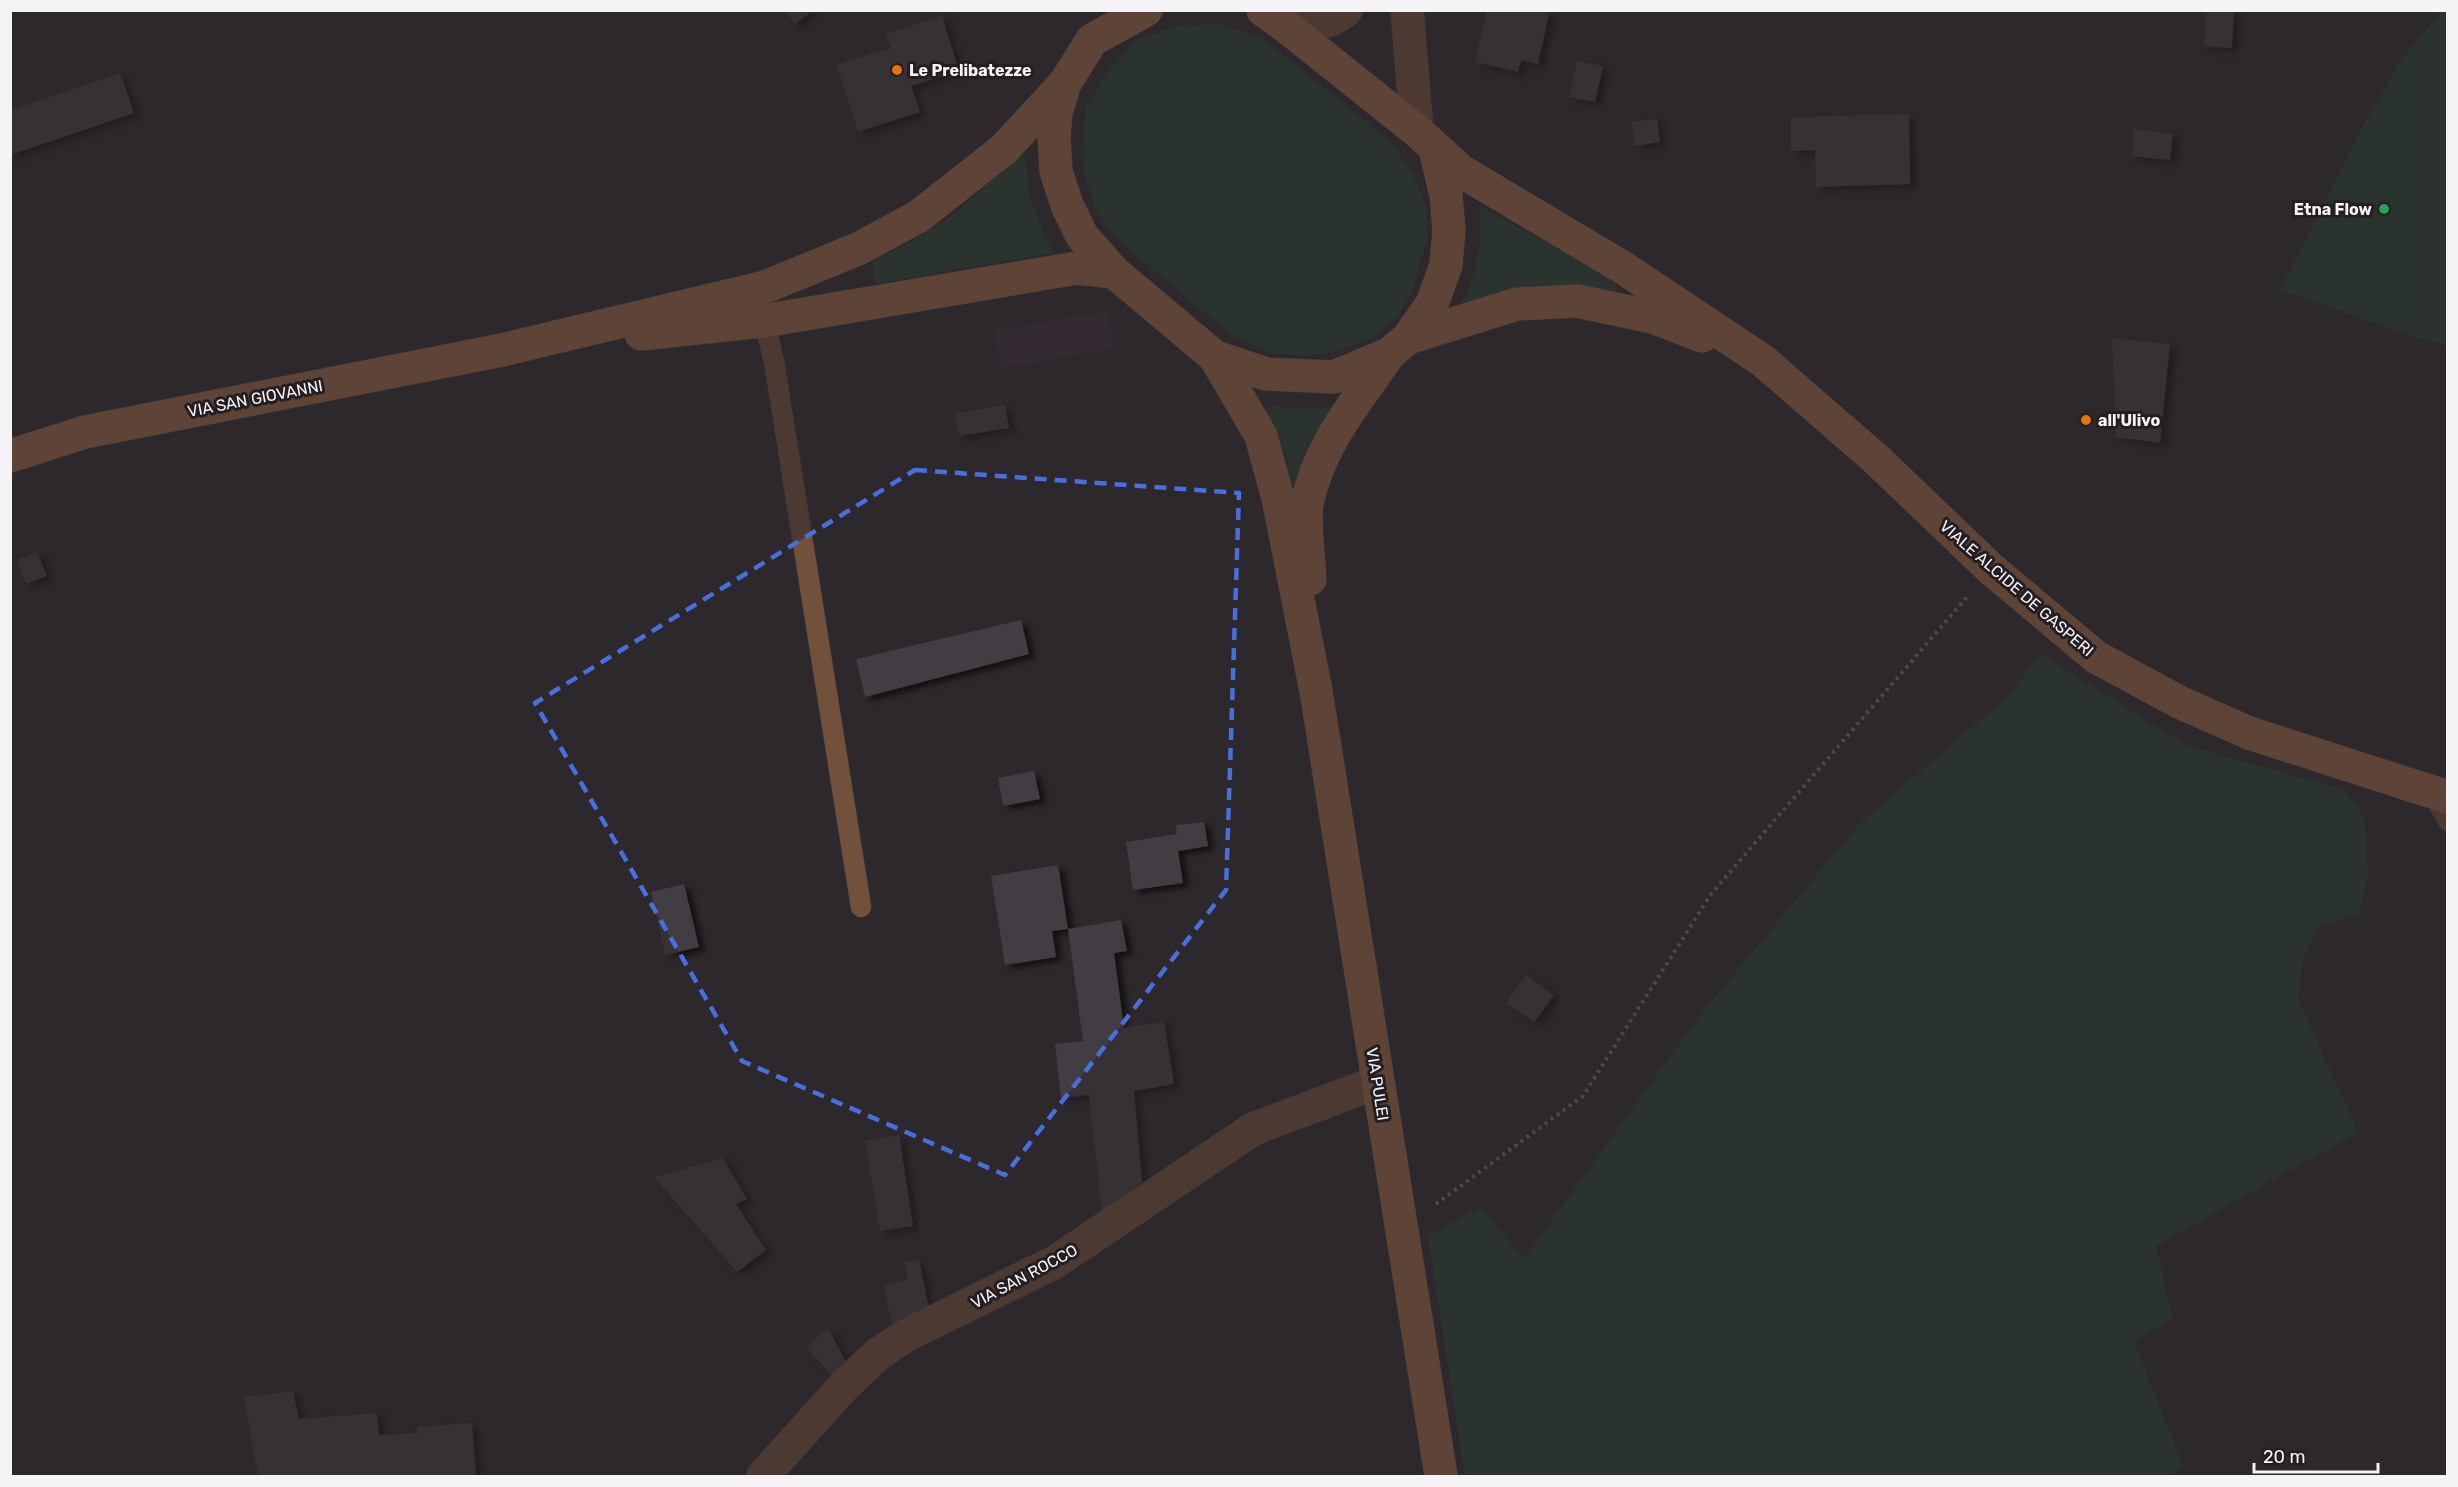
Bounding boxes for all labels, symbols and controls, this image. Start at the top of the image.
place label: Le Prelibatezze [909,61,1032,80]
marker: Le Prelibatezze [890,63,904,77]
place label: Etna Flow [2294,200,2373,219]
marker: Etna Flow [2377,202,2391,216]
street label: VIA SAN GIOVANNI [186,376,324,421]
place label: all'Ulivo [2098,411,2160,430]
marker: all'Ulivo [2079,413,2093,427]
street label: VIALE ALCIDE DE GASPERI [1936,516,2097,660]
street label: VIA PULEI [1362,1046,1393,1122]
street label: VIA SAN ROCCO [968,1240,1081,1313]
scale bar [2254,1436,2378,1474]
text: 20 m [2263,1446,2305,1468]

